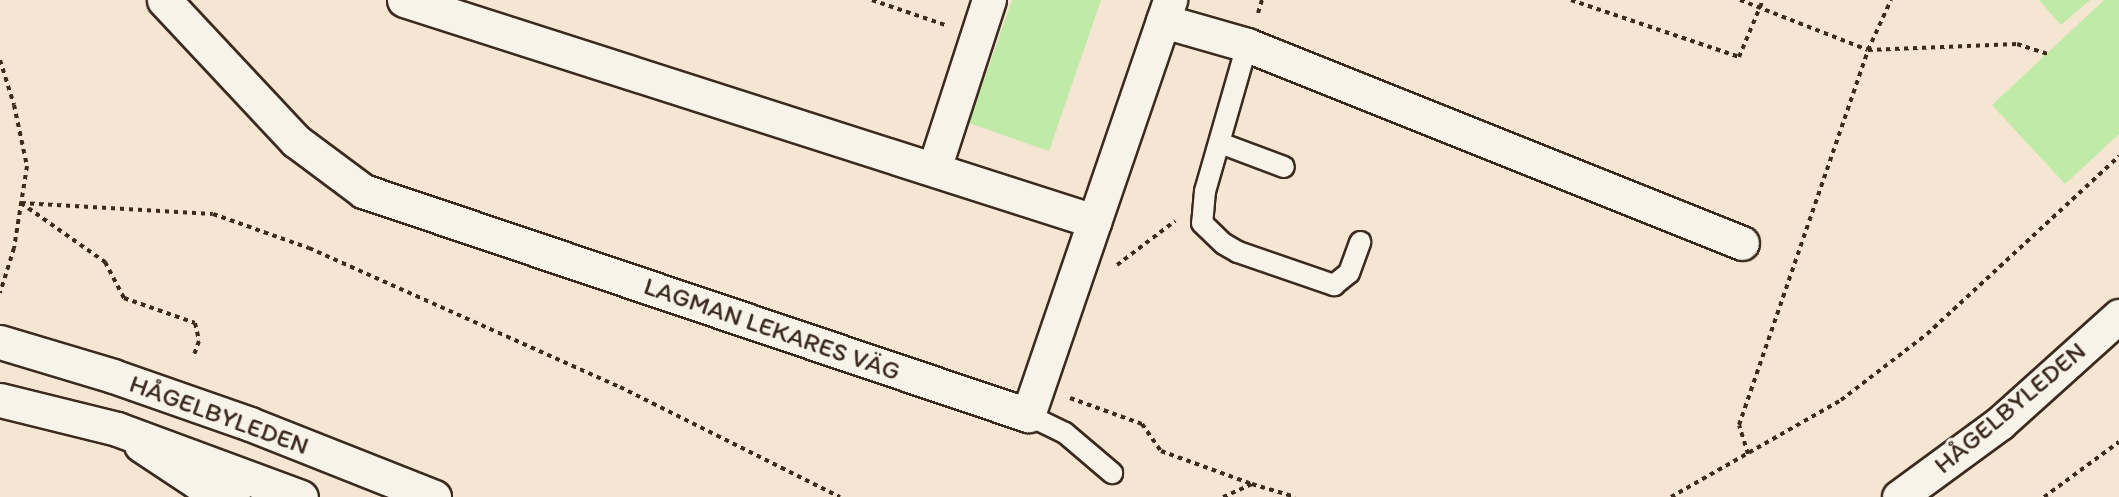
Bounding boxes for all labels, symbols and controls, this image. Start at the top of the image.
street label: LAGMAN LEKARES VÄG [640,271,904,387]
street label: HÅGELBYLEDEN [1928,335,2092,481]
street label: HÅGELBYLEDEN [125,368,313,462]

